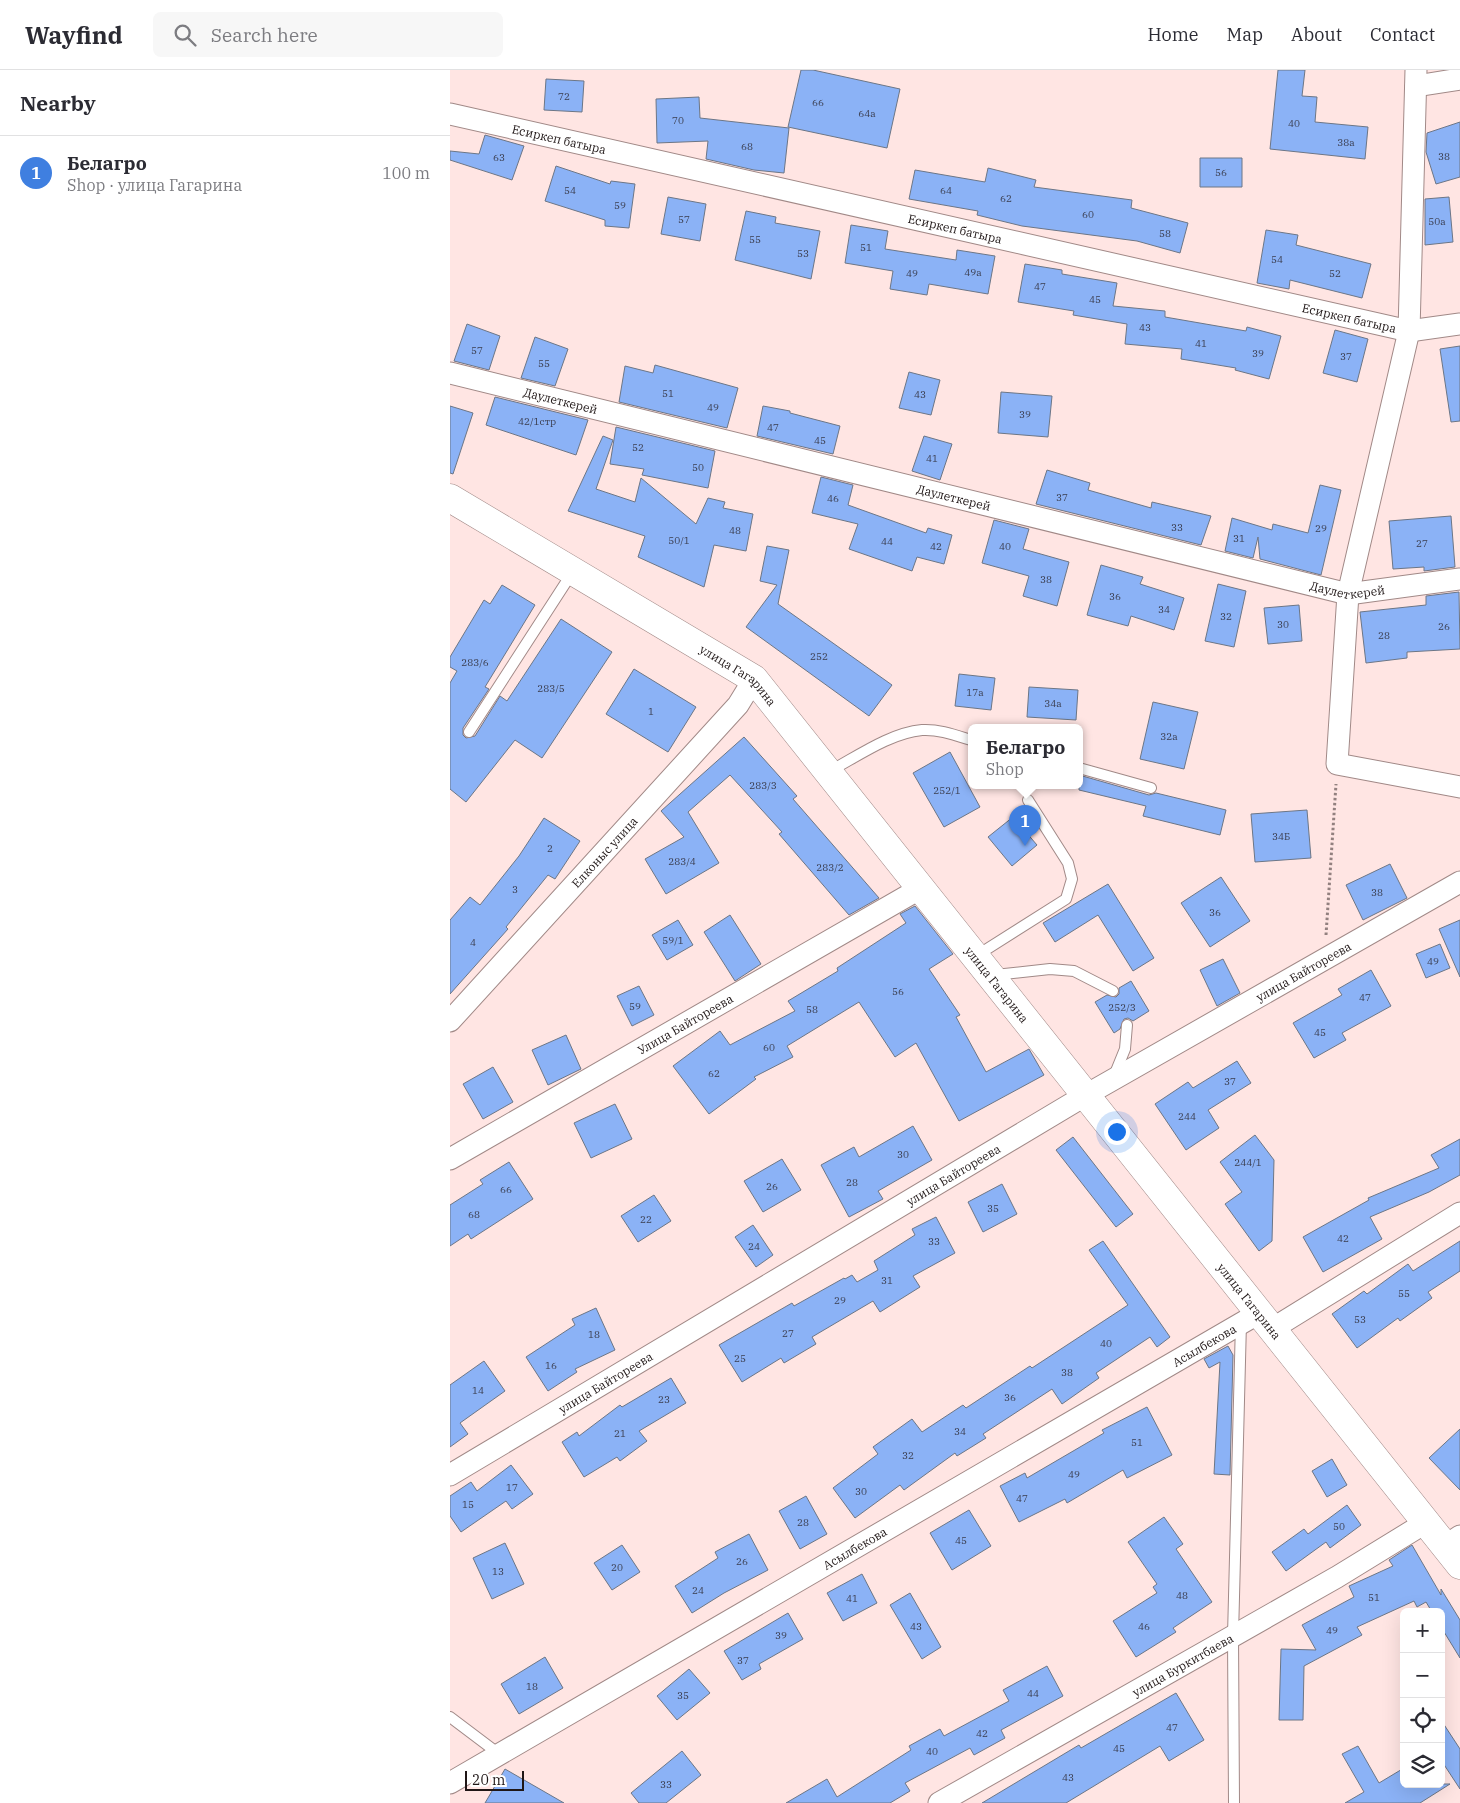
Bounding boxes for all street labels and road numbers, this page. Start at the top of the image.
street label: Есиркеп батыра [511,121,608,157]
street label: Есиркеп батыра [907,210,1004,246]
street label: Есиркеп батыра [1301,300,1398,336]
street label: Даулеткерей [522,384,599,417]
street label: Даулеткерей [915,481,993,513]
street label: Даулеткерей [1309,577,1386,602]
street label: улица Гагарина [697,641,780,709]
street label: Елконыс улица [568,813,641,890]
street label: улица Байтореева [1253,938,1354,1004]
street label: улица Гагарина [962,943,1032,1026]
street label: Улица Байтореева [634,990,736,1057]
street label: улица Байтореева [903,1140,1003,1208]
street label: улица Гагарина [1215,1260,1285,1342]
street label: Асылбекова [1169,1320,1239,1369]
street label: улица Байтореева [556,1348,656,1416]
street label: Асылбекова [820,1523,890,1572]
street label: улица Буркитбаева [1129,1630,1236,1699]

